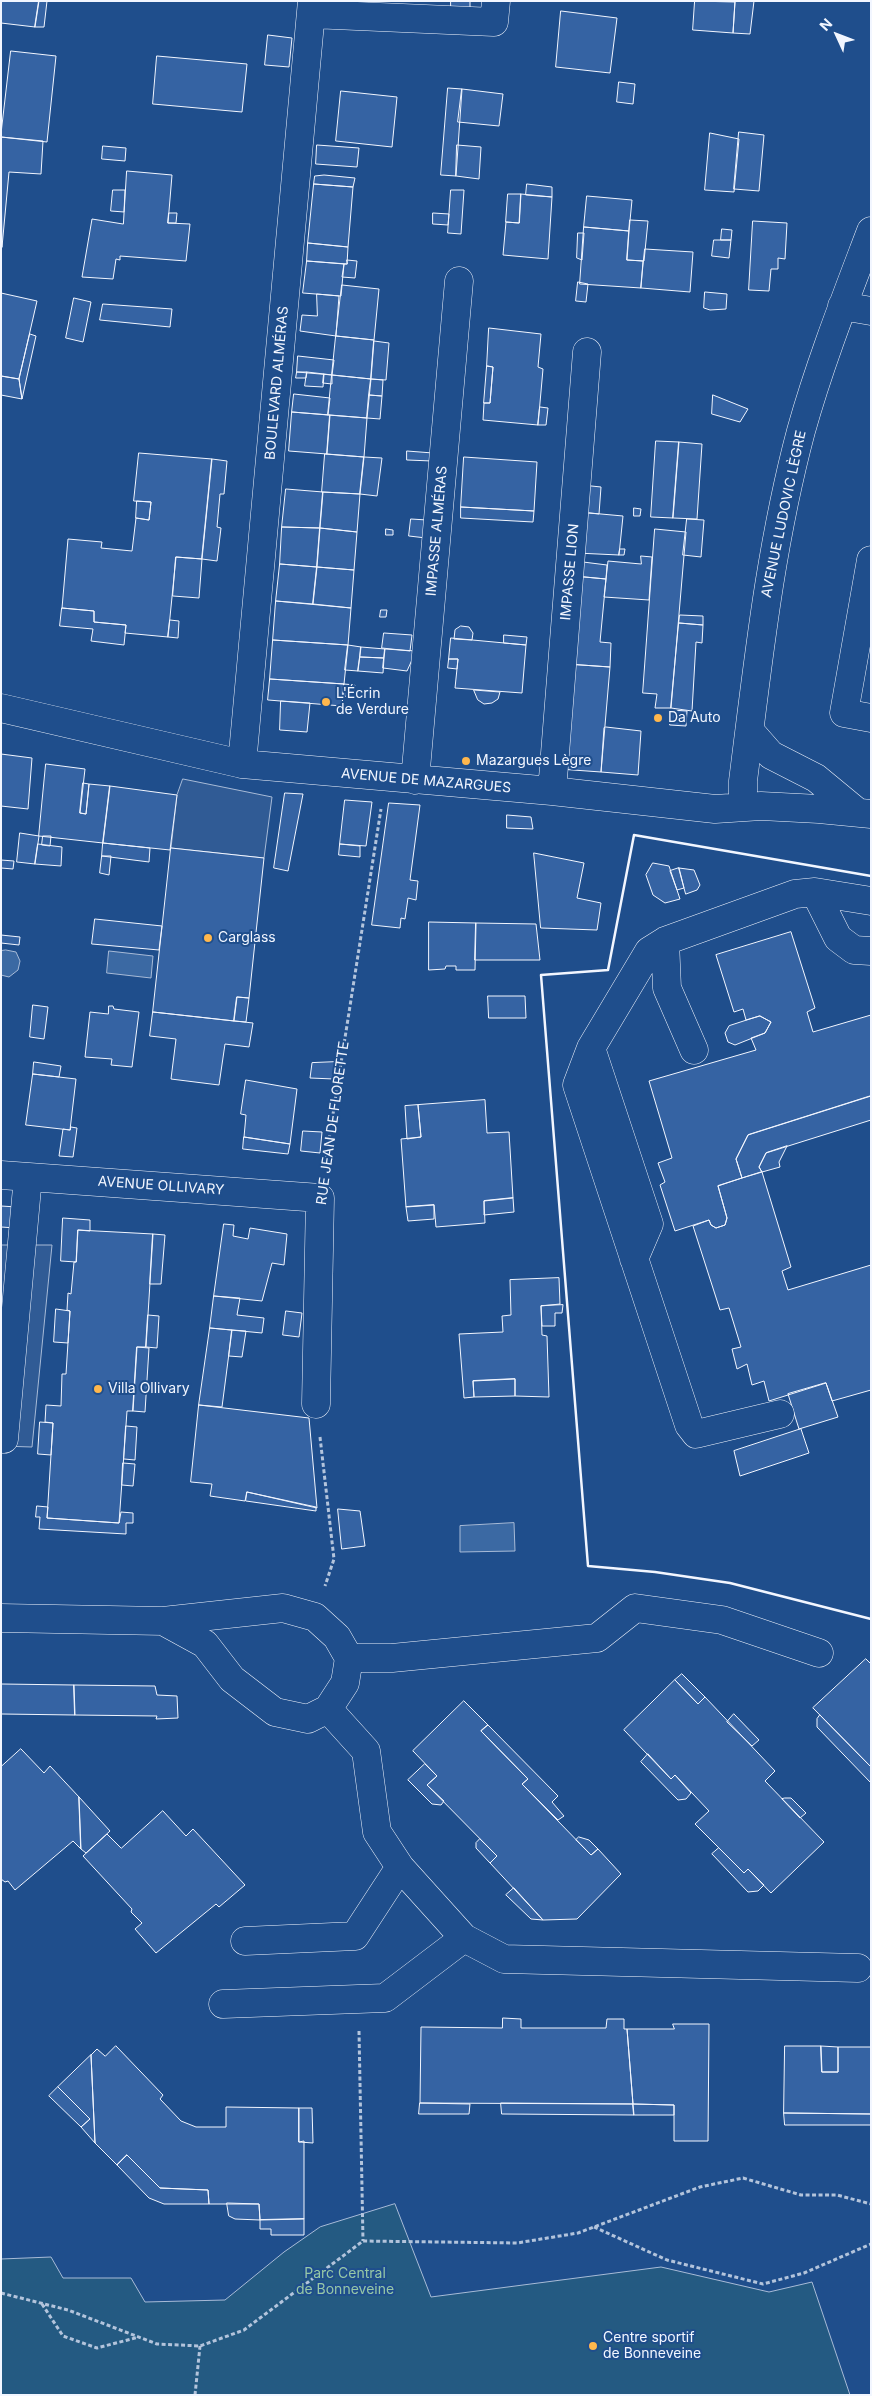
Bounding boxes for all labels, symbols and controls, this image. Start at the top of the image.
north arrow [812,10,862,60]
text: N [816,15,836,34]
street label: BOULEVARD ALMÉRAS [262,305,292,461]
street label: AVENUE LUDOVIC LÈGRE [758,429,810,599]
street label: IMPASSE ALMÉRAS [423,465,451,597]
street label: IMPASSE LION [557,523,583,621]
place label: L'Écrin de Verdure [336,686,409,719]
marker: L'Écrin de Verdure [320,696,332,708]
place label: Da Auto [668,710,721,726]
marker: Da Auto [652,712,664,724]
place label: Mazargues Lègre [476,753,591,769]
marker: Mazargues Lègre [460,755,472,767]
street label: AVENUE DE MAZARGUES [340,765,512,797]
place label: Carglass [218,930,276,946]
marker: Carglass [202,932,214,944]
street label: RUE JEAN DE FLORETTE [313,1040,353,1206]
street label: AVENUE OLLIVARY [97,1173,225,1199]
place label: Villa Ollivary [108,1381,190,1397]
marker: Villa Ollivary [92,1383,104,1395]
park label: Parc Central de Bonneveine [296,2266,394,2298]
place label: Centre sportif de Bonneveine [603,2330,701,2362]
marker: Centre sportif de Bonneveine [587,2340,599,2352]

